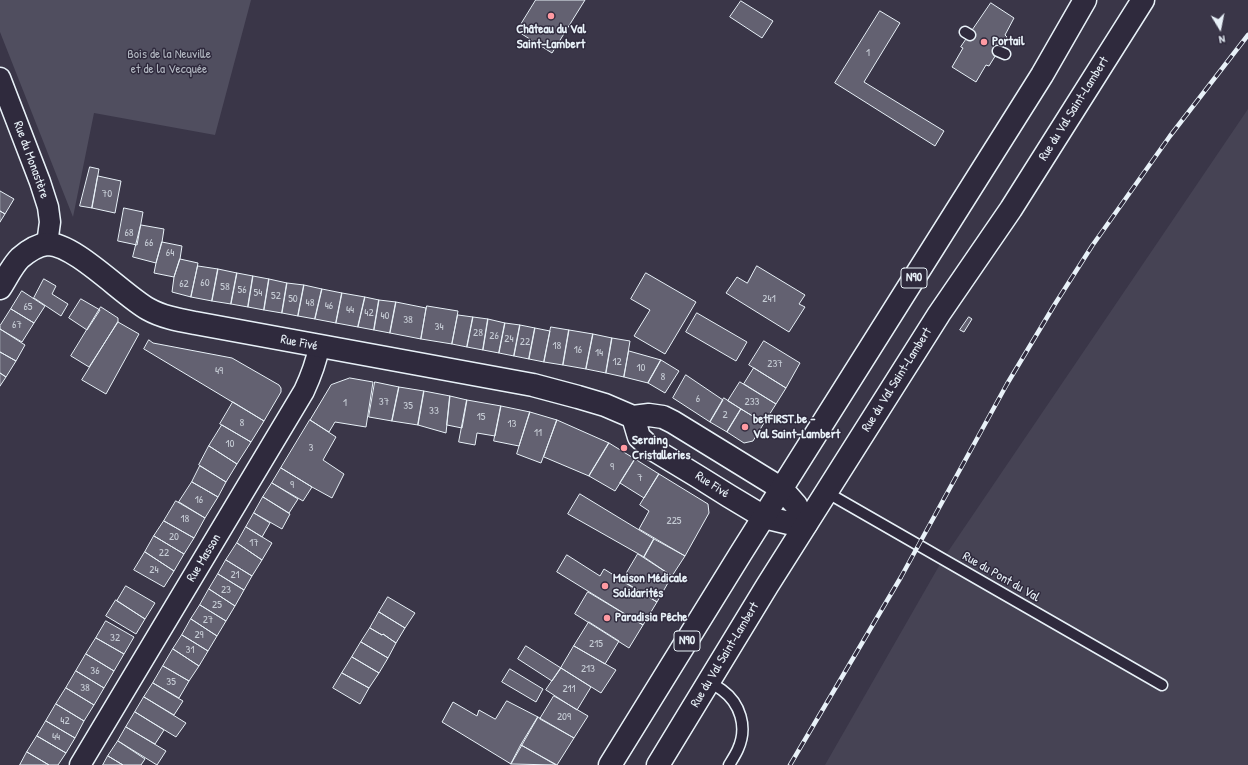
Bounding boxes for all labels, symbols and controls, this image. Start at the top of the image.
north arrow [1200,8,1240,48]
marker: Château du Val Saint-Lambert [546,11,556,21]
place label: Château du Val Saint-Lambert [516,22,586,53]
text: N [1218,32,1226,47]
place label: Portail [992,34,1024,50]
marker: Portail [979,37,989,47]
house number: 1 [866,46,870,60]
park label: Bois de la Neuville et de la Vecquée [127,47,211,78]
street label: Rue du Val Saint-Lambert [1036,54,1112,164]
street label: Rue du Monastère [10,119,52,201]
house number: 70 [102,187,112,201]
house number: 68 [124,226,134,240]
house number: 66 [145,236,153,250]
house number: 64 [166,246,174,260]
road number: N90 [901,268,927,288]
house number: 60 [200,276,210,290]
house number: 62 [179,277,189,291]
house number: 58 [220,280,230,294]
house number: 56 [237,283,247,297]
house number: 54 [254,286,262,300]
house number: 52 [271,289,281,303]
house number: 50 [288,292,298,306]
house number: 241 [762,292,776,306]
house number: 48 [306,296,314,310]
house number: 46 [325,299,333,313]
house number: 65 [23,300,33,314]
house number: 44 [346,303,354,317]
house number: 42 [364,306,374,320]
house number: 40 [380,309,390,323]
house number: 38 [403,313,413,327]
house number: 67 [12,318,22,332]
house number: 34 [434,320,444,334]
street label: Rue du Val Saint-Lambert [859,325,935,435]
house number: 28 [473,326,483,340]
house number: 26 [489,329,499,343]
street label: Rue Fivé [279,332,319,354]
house number: 24 [504,332,514,346]
house number: 22 [520,335,530,349]
house number: 18 [553,339,561,353]
house number: 16 [574,343,582,357]
house number: 14 [595,346,603,360]
house number: 12 [612,355,622,369]
house number: 237 [767,357,783,371]
house number: 10 [637,361,645,375]
house number: 49 [215,364,223,378]
house number: 8 [661,370,665,384]
house number: 6 [696,392,700,406]
house number: 37 [379,395,389,409]
house number: 233 [744,395,760,409]
house number: 1 [343,396,347,410]
house number: 35 [403,399,413,413]
house number: 33 [429,404,439,418]
house number: 2 [722,408,728,422]
house number: 15 [477,410,485,424]
place label: betFIRST.be - Val Saint-Lambert [753,412,840,443]
house number: 8 [240,416,244,430]
house number: 13 [508,417,516,431]
marker: betFIRST.be - Val Saint-Lambert [740,422,750,432]
house number: 11 [534,426,542,440]
place label: Seraing Cristalleries [632,433,690,464]
house number: 10 [226,437,234,451]
house number: 3 [309,441,313,455]
marker: Seraing Cristalleries [619,443,629,453]
house number: 9 [610,460,614,474]
street label: Rue Fivé [692,468,732,502]
house number: 7 [637,471,643,485]
house number: 9 [290,478,294,492]
house number: 16 [195,493,203,507]
house number: 18 [181,512,189,526]
house number: 225 [667,514,681,528]
house number: 20 [169,530,179,544]
street label: Rue Masson [184,531,224,585]
house number: 17 [249,536,259,550]
house number: 22 [159,546,169,560]
street label: Rue du Pont du Val [960,549,1042,605]
house number: 24 [149,563,159,577]
house number: 21 [230,568,240,582]
place label: Maison Médicale Solidarités [613,571,688,602]
marker: Maison Médicale Solidarités [600,581,610,591]
house number: 23 [221,583,231,597]
house number: 25 [212,598,222,612]
street label: Rue du Val Saint-Lambert [687,600,763,710]
place label: Paradisia Pêche [615,610,688,626]
house number: 27 [203,613,213,627]
marker: Paradisia Pêche [602,613,612,623]
house number: 29 [194,628,204,642]
house number: 32 [110,631,120,645]
road number: N90 [674,631,700,651]
house number: 215 [589,637,603,651]
house number: 31 [186,643,194,657]
house number: 213 [581,662,595,676]
house number: 36 [90,664,100,678]
house number: 35 [166,675,176,689]
house number: 38 [80,681,90,695]
house number: 211 [562,682,576,696]
house number: 209 [557,710,571,724]
house number: 42 [60,714,70,728]
house number: 44 [52,730,60,744]

